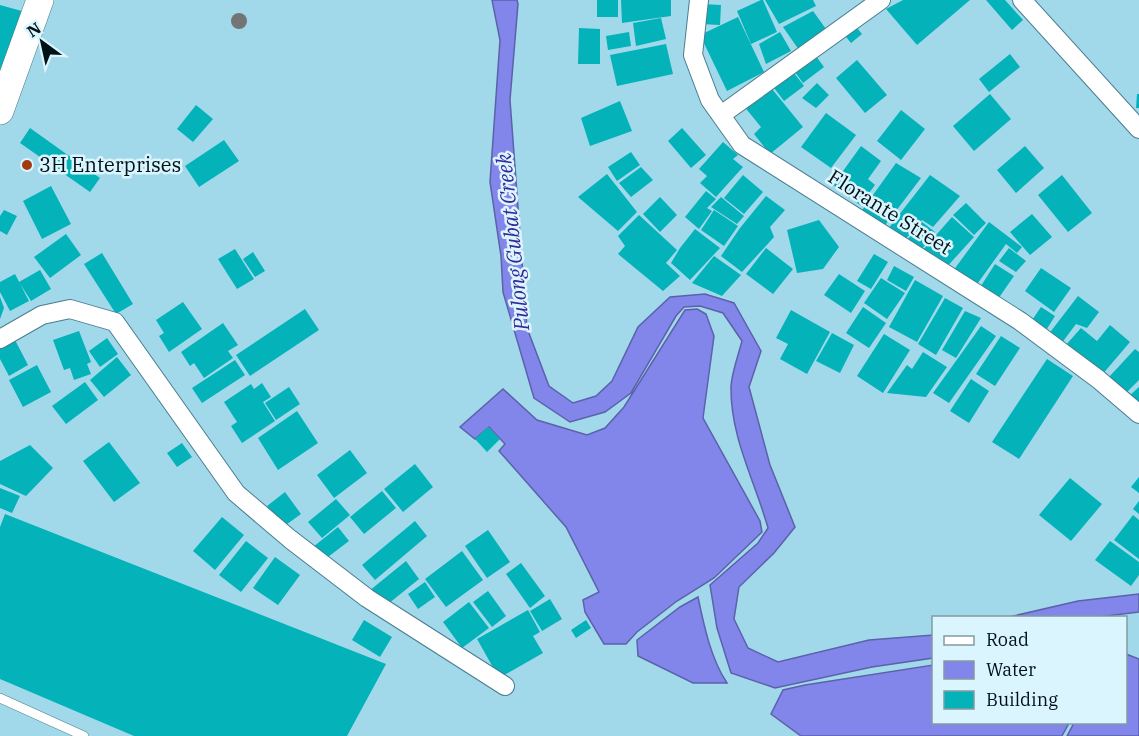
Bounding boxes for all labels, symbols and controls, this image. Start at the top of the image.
north arrow [12,12,72,72]
text: N [23,18,45,41]
place label: 3H Enterprises [39,151,181,178]
water label: Pulong Gubat Creek [489,151,535,333]
marker: 3H Enterprises [20,158,34,172]
street label: Florante Street [823,163,957,260]
legend [932,616,1127,724]
text: Road [986,628,1029,651]
text: Water [986,658,1036,681]
text: Building [986,688,1058,711]

